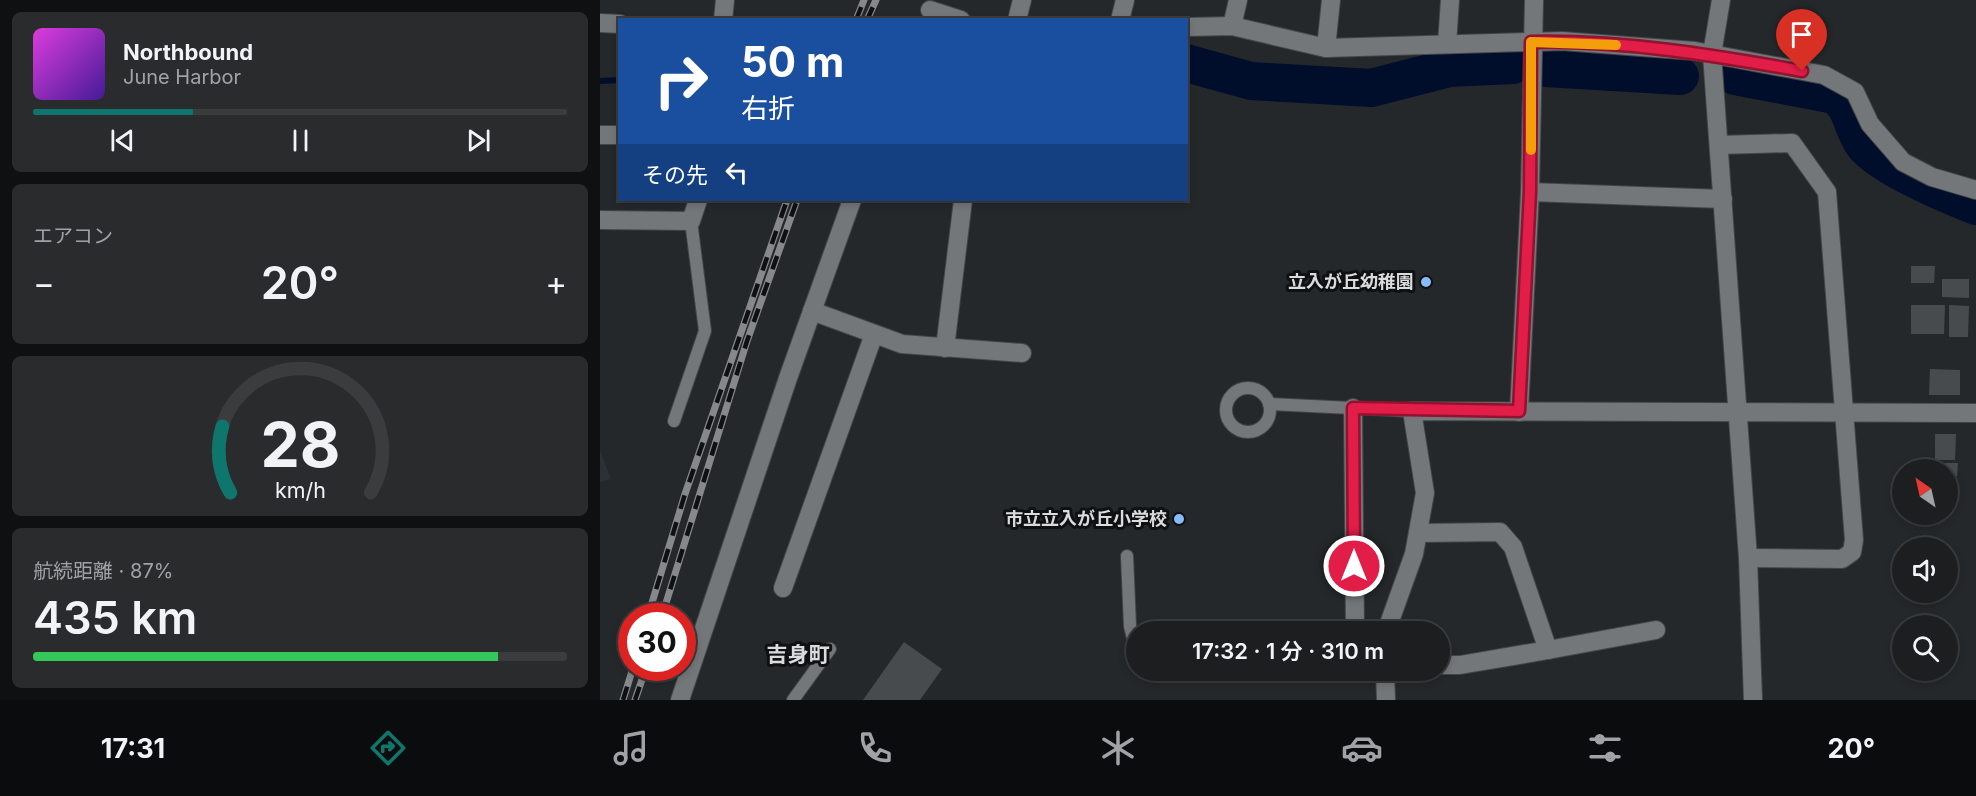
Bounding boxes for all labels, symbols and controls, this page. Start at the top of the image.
pin [1776,9,1827,71]
icon: arrive [1785,18,1818,51]
text: 50 m [741,36,844,87]
text: Northbound [123,39,253,65]
icon: right [642,42,720,120]
text: June Harbor [123,65,241,89]
text: 右折 [741,92,795,125]
icon: previous [106,124,139,157]
icon: pause [284,124,317,157]
icon: next [462,124,495,157]
icon: left [720,156,753,189]
text: その先 [642,162,708,188]
text: エアコン [33,224,113,248]
text: 20° [261,255,339,310]
text: − [33,263,55,303]
text: + [545,263,567,303]
place label: 立入が丘幼稚園 [1288,271,1414,292]
marker: 立入が丘幼稚園 [1419,275,1433,289]
text: 28 [260,407,340,482]
north arrow [1892,459,1958,525]
map controls [1892,459,1958,681]
text: km/h [275,477,325,503]
place label: 市立立入が丘小学校 [1005,508,1167,529]
marker: 市立立入が丘小学校 [1172,512,1186,526]
position arrow [1322,534,1386,598]
button: sound [1892,537,1958,603]
text: 航続距離 · 87% [33,559,173,583]
text: 435 km [33,590,197,645]
speed limit sign: 30 [618,603,696,681]
button: search [1892,615,1958,681]
text: 17:32 · 1 分 · 310 m [1192,638,1384,664]
district label: 吉身町 [767,642,830,667]
icon: directions [367,727,409,769]
icon: music [610,727,652,769]
icon: phone [854,727,896,769]
icon: climate [1097,727,1139,769]
icon: car [1341,727,1383,769]
icon: filters [1584,727,1626,769]
text: 17:31 [101,732,165,765]
text: 20° [1828,732,1875,765]

